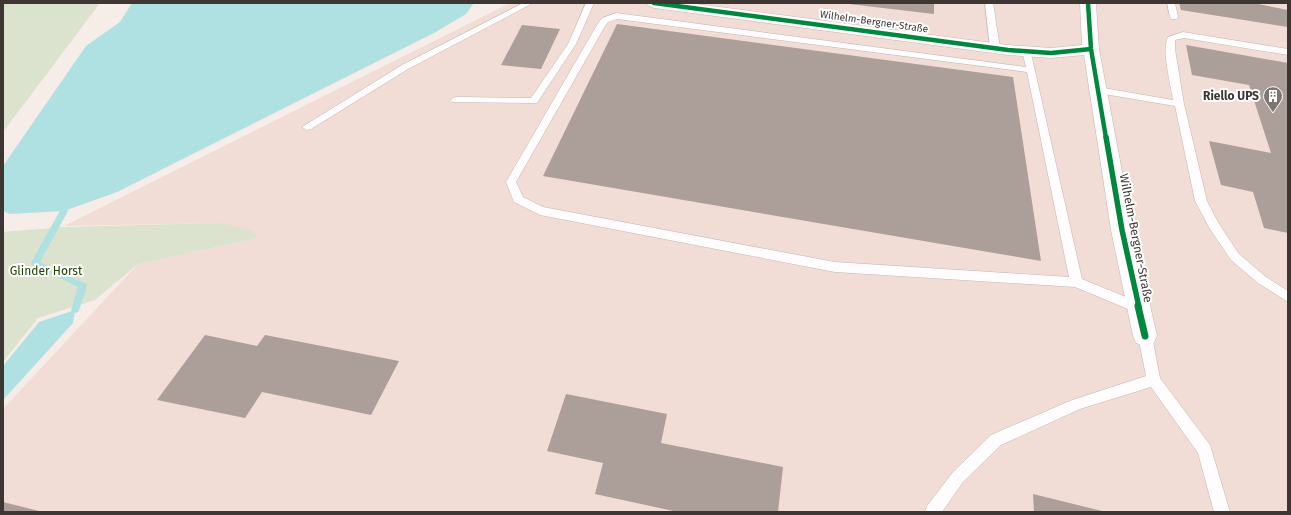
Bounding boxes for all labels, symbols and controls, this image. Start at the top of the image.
street label: Wilhelm-Bergner-Straße [819,8,929,36]
building icon: Riello UPS [1262,85,1284,113]
place label: Riello UPS [1203,89,1259,103]
street label: Wilhelm-Bergner-Straße [1117,172,1155,304]
park label: Glinder Horst [10,264,83,278]

